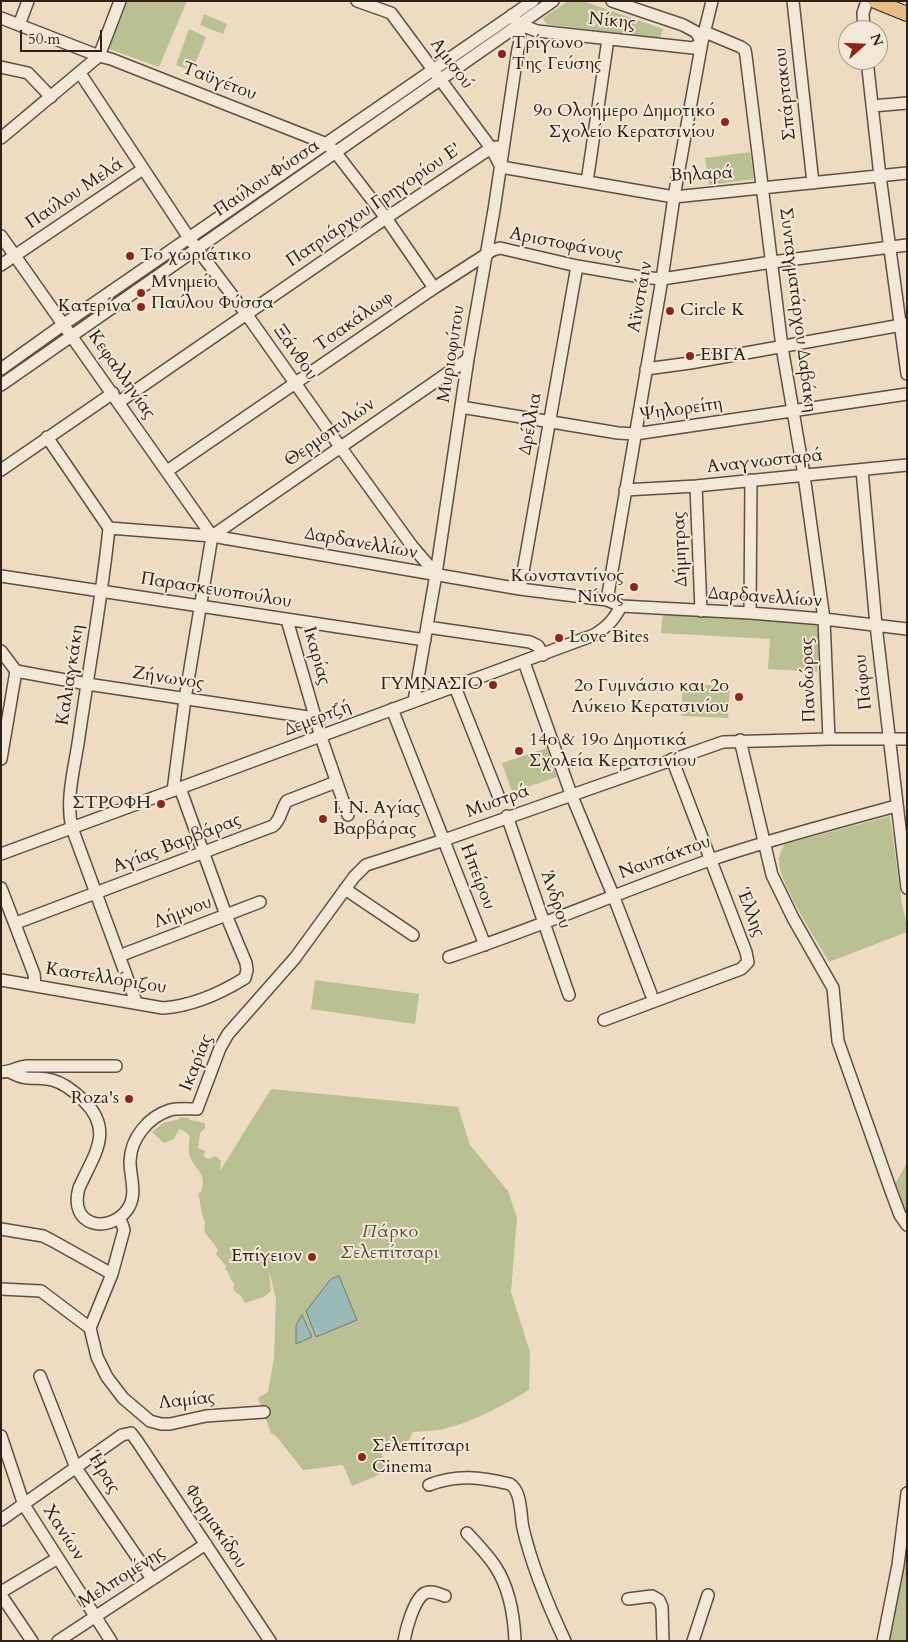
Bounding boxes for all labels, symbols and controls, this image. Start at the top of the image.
street label: Νίκης [587,9,637,35]
scale bar [22,20,105,52]
north arrow [838,20,888,70]
text: 50 m [28,29,60,49]
text: N [866,31,888,49]
place label: Τρίγωνο Της Γεύσης [512,33,602,76]
street label: Αμισού [425,34,477,94]
street label: Σπάρτακου [770,46,802,142]
marker: Τρίγωνο Της Γεύσης [496,48,508,60]
street label: Ταϋγέτου [179,58,259,106]
place label: 9ο Ολοήμερο Δημοτικό Σχολείο Κερατσινίου [533,101,715,144]
marker: 9ο Ολοήμερο Δημοτικό Σχολείο Κερατσινίου [719,116,731,128]
street label: Παύλου Φύσσα [210,136,324,222]
street label: Πατριάρχου Γρηγορίου Ε' [283,139,465,273]
street label: Παύλου Μελά [22,153,128,235]
street label: Βηλαρά [670,163,734,187]
street label: Συνταγματάρχου Δαβάκη [774,206,820,414]
street label: Αριστοφάνους [507,223,625,267]
place label: Το χωριάτικο [140,245,251,267]
marker: Το χωριάτικο [124,250,136,262]
street label: Αϊνστάιν [624,260,658,334]
place label: Μνημείο Παύλου Φύσσα [151,272,273,314]
marker: Μνημείο Παύλου Φύσσα [135,287,147,299]
street label: Τσακάλωφ [311,287,397,357]
place label: Κατερίνα [58,296,131,318]
place label: Circle K [680,300,745,322]
marker: Κατερίνα [135,301,147,313]
street label: Μυριοφύτου [434,304,470,404]
marker: Circle K [664,305,676,317]
street label: Ξάνθου [268,321,322,385]
street label: Κεφαλληνίας [83,327,159,423]
place label: ΕΒΓΑ [700,345,746,367]
marker: ΕΒΓΑ [684,350,696,362]
street label: Δρέλλια [515,391,547,457]
street label: Θερμοπυλών [281,394,379,472]
street label: Ψηλορείτη [638,394,724,426]
street label: Αναγνωσταρά [706,445,824,479]
street label: Δήμητρας [669,511,693,587]
street label: Δαρδανελλίων [303,523,419,565]
place label: Κωνσταντίνος Νίνος [510,566,624,608]
street label: Παρασκευοπούλου [139,568,293,614]
marker: Κωνσταντίνος Νίνος [628,581,640,593]
street label: Δαρδανελλίων [707,583,823,613]
street label: Καλιαγκάκη [52,623,90,727]
street label: Ικαρίας [297,624,335,688]
place label: Love Bites [569,627,649,649]
marker: Love Bites [553,632,565,644]
street label: Πανδώρας [797,637,821,723]
street label: Πάφου [850,653,878,711]
street label: Ζήνωνος [131,663,205,695]
place label: ΓΥΜΝΑΣΙΟ [381,674,483,696]
place label: 2ο Γυμνάσιο και 2ο Λύκειο Κερατσινίου [571,676,729,719]
marker: ΓΥΜΝΑΣΙΟ [487,679,499,691]
marker: 2ο Γυμνάσιο και 2ο Λύκειο Κερατσινίου [733,691,745,703]
street label: Δεμερτζή [281,696,355,742]
place label: 14ο & 19ο Δημοτικά Σχολεία Κερατσινίου [529,730,696,772]
marker: 14ο & 19ο Δημοτικά Σχολεία Κερατσινίου [513,745,525,757]
street label: Μυστρά [463,780,533,824]
place label: ΣΤΡΟΦΗ [72,793,151,815]
marker: ΣΤΡΟΦΗ [155,798,167,810]
place label: Ι. Ν. Αγίας Βαρβάρας [333,798,421,841]
street label: Αγίας Βαρβάρας [110,810,244,878]
marker: Ι. Ν. Αγίας Βαρβάρας [317,813,329,825]
street label: Ναυπάκτου [616,831,714,885]
street label: Ηπείρου [455,841,499,913]
street label: Άνδρου [535,868,575,932]
street label: Έλλης [731,886,769,940]
street label: Λήμνου [151,892,215,934]
street label: Καστελλόριζου [44,959,168,999]
street label: Ικαρίας [176,1031,218,1095]
place label: Roza's [71,1088,119,1110]
marker: Roza's [123,1093,135,1105]
park label: Πάρκο Σελεπίτσαρι [341,1222,439,1264]
place label: Επίγειον [231,1246,302,1268]
marker: Επίγειον [306,1251,318,1263]
street label: Λαμίας [158,1387,216,1415]
place label: Σελεπίτσαρι Cinema [372,1436,470,1478]
street label: Ήρας [82,1448,124,1498]
marker: Σελεπίτσαρι Cinema [356,1451,368,1463]
street label: Φαρμακίδου [179,1481,251,1573]
street label: Χανίων [37,1501,89,1565]
street label: Μελπομένης [75,1542,169,1614]

